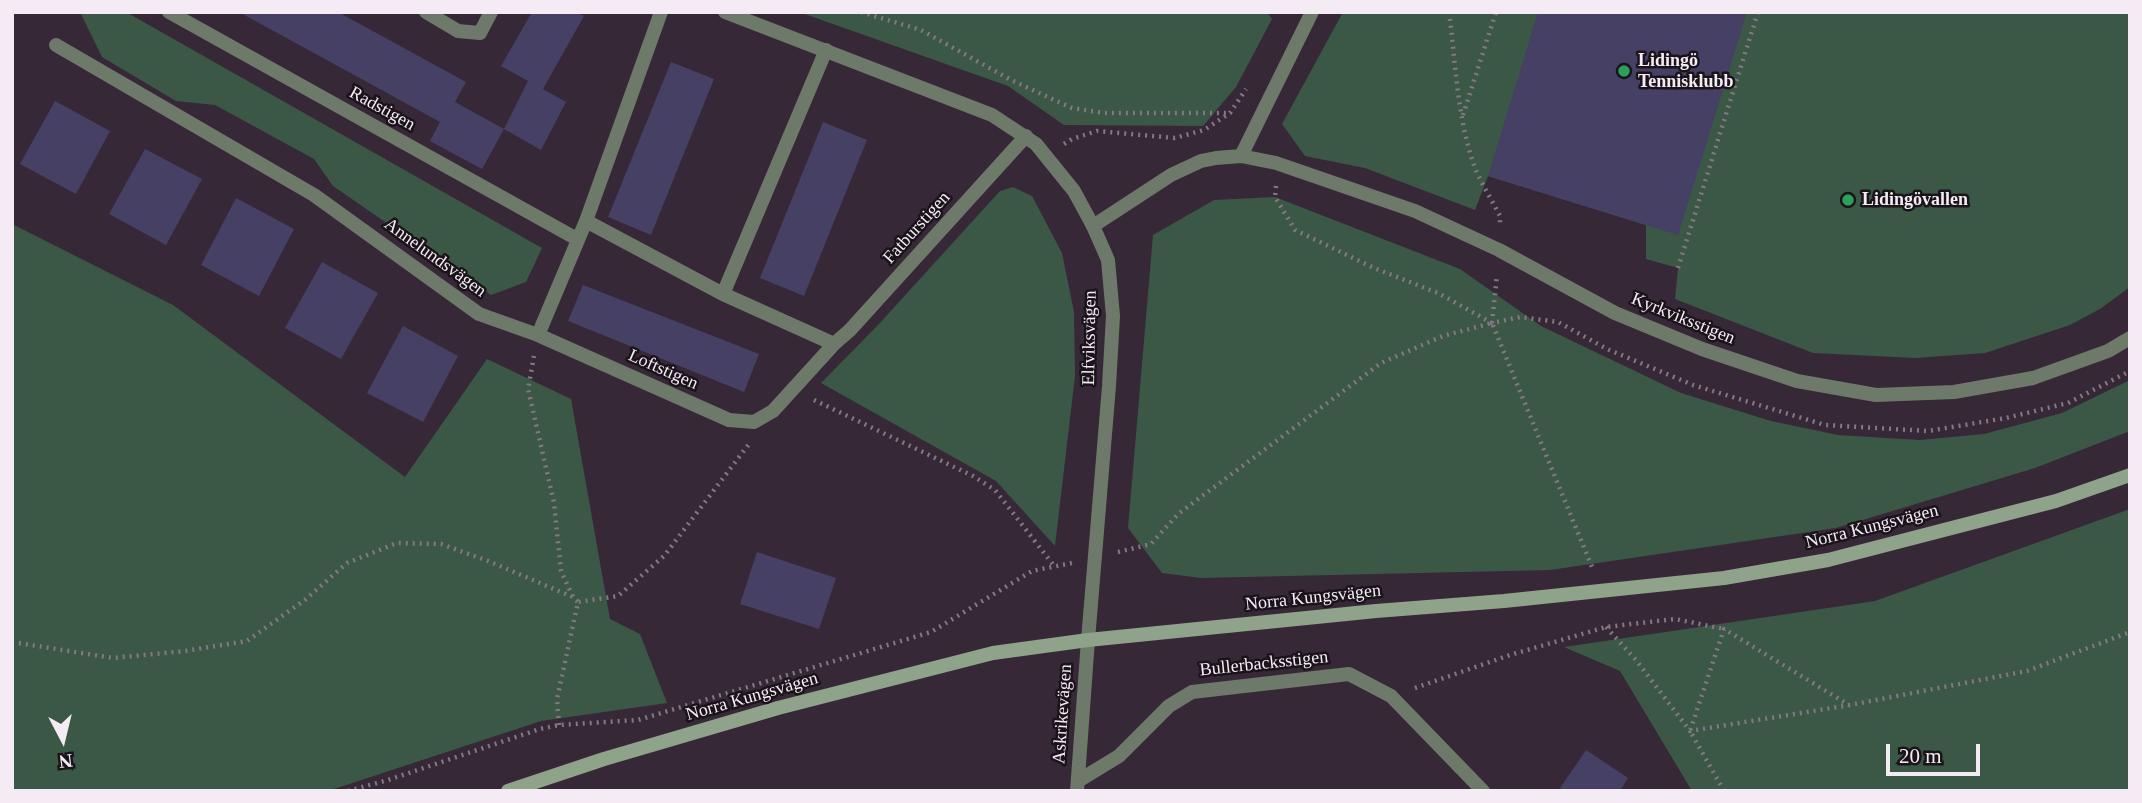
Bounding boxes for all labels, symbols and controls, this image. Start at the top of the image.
place label: Lidingö Tennisklubb [1638,50,1733,92]
marker: Lidingö Tennisklubb [1616,63,1632,79]
street label: Radstigen [345,82,419,136]
street label: Fatburstigen [879,187,955,269]
place label: Lidingövallen [1862,189,1968,211]
marker: Lidingövallen [1840,192,1856,208]
street label: Annelundsvägen [380,214,490,302]
street label: Kyrkviksstigen [1628,288,1738,350]
street label: Elfviksvägen [1078,290,1102,386]
street label: Loftstigen [625,345,701,395]
street label: Norra Kungsvägen [1803,500,1941,554]
street label: Norra Kungsvägen [1244,580,1382,616]
street label: Bullerbacksstigen [1199,647,1329,681]
street label: Askrikevägen [1049,663,1077,765]
street label: Norra Kungsvägen [683,668,821,726]
north arrow [28,705,98,775]
scale bar [1890,730,1984,774]
text: 20 m [1899,744,1942,768]
text: N [58,750,74,773]

